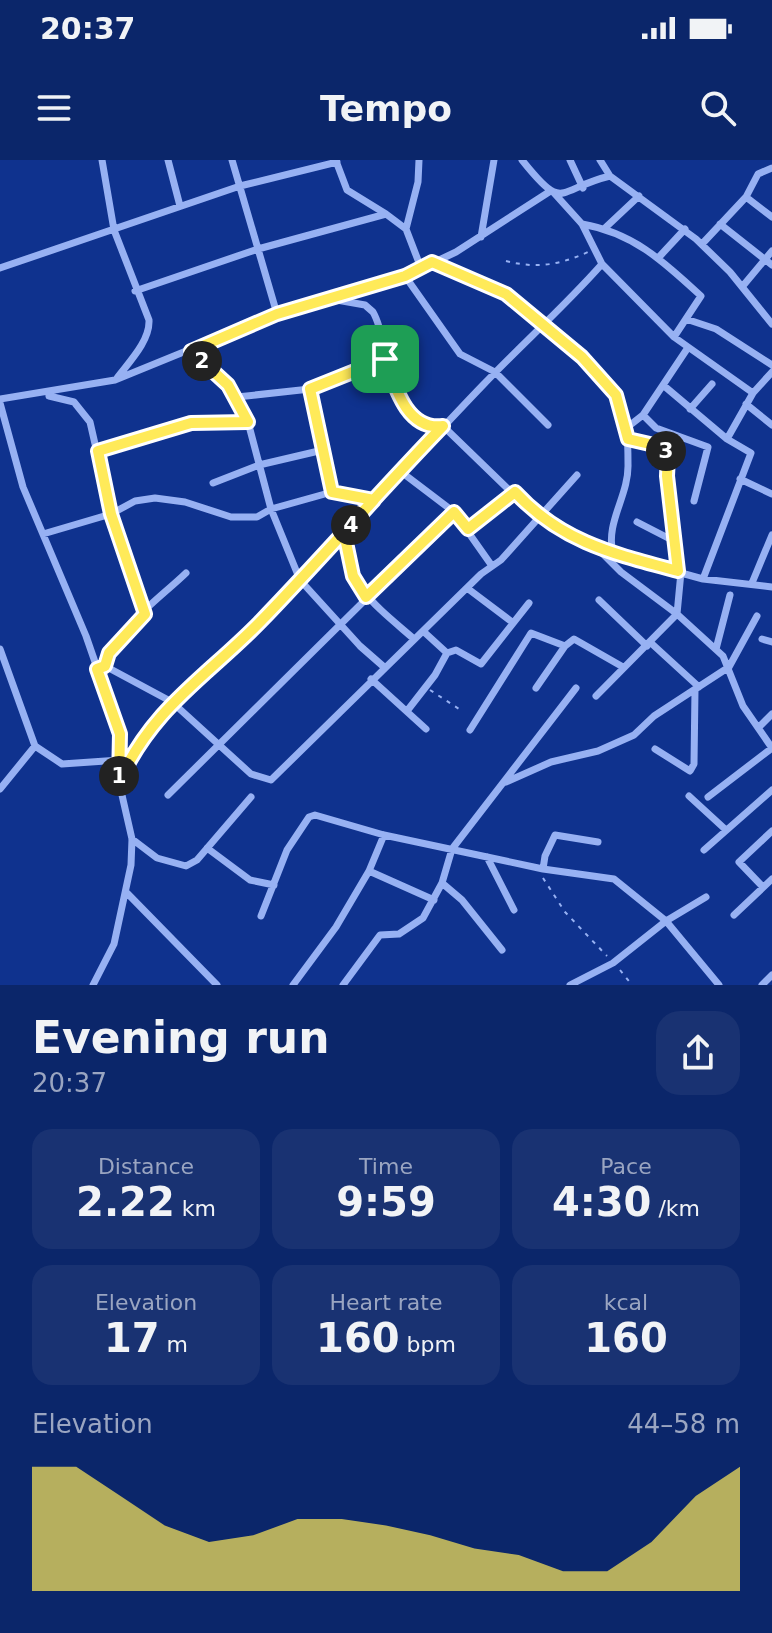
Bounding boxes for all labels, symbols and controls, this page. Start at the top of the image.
text: 20:37 [40,11,136,46]
icon: menu [32,86,76,130]
icon: search [696,86,740,130]
text: Tempo [320,88,452,129]
pin [351,325,419,393]
icon: arrive [363,337,407,381]
pin: 2 [182,341,222,381]
text: 2 [194,348,210,373]
pin: 3 [646,431,686,471]
text: 3 [658,438,674,463]
pin: 4 [331,505,371,545]
text: 4 [343,512,359,537]
pin: 1 [99,756,139,796]
text: 1 [111,763,127,788]
button: share [656,1011,740,1095]
text: Evening run [32,1012,329,1063]
text: 20:37 [32,1068,107,1098]
text: Distance [98,1154,194,1179]
text: Time [359,1154,413,1179]
text: Pace [600,1154,652,1179]
text: 2.22 [76,1179,175,1225]
text: 9:59 [336,1179,436,1225]
text: 4:30 [552,1179,651,1225]
text: km [175,1196,216,1221]
text: /km [651,1196,700,1221]
text: Elevation [95,1290,197,1315]
text: Heart rate [330,1290,442,1315]
text: kcal [604,1290,648,1315]
text: 17 [104,1315,160,1361]
text: 160 [316,1315,400,1361]
text: 160 [584,1315,668,1361]
text: m [160,1332,188,1357]
text: bpm [400,1332,456,1357]
text: Elevation [32,1409,153,1439]
text: 44–58 m [627,1409,740,1439]

